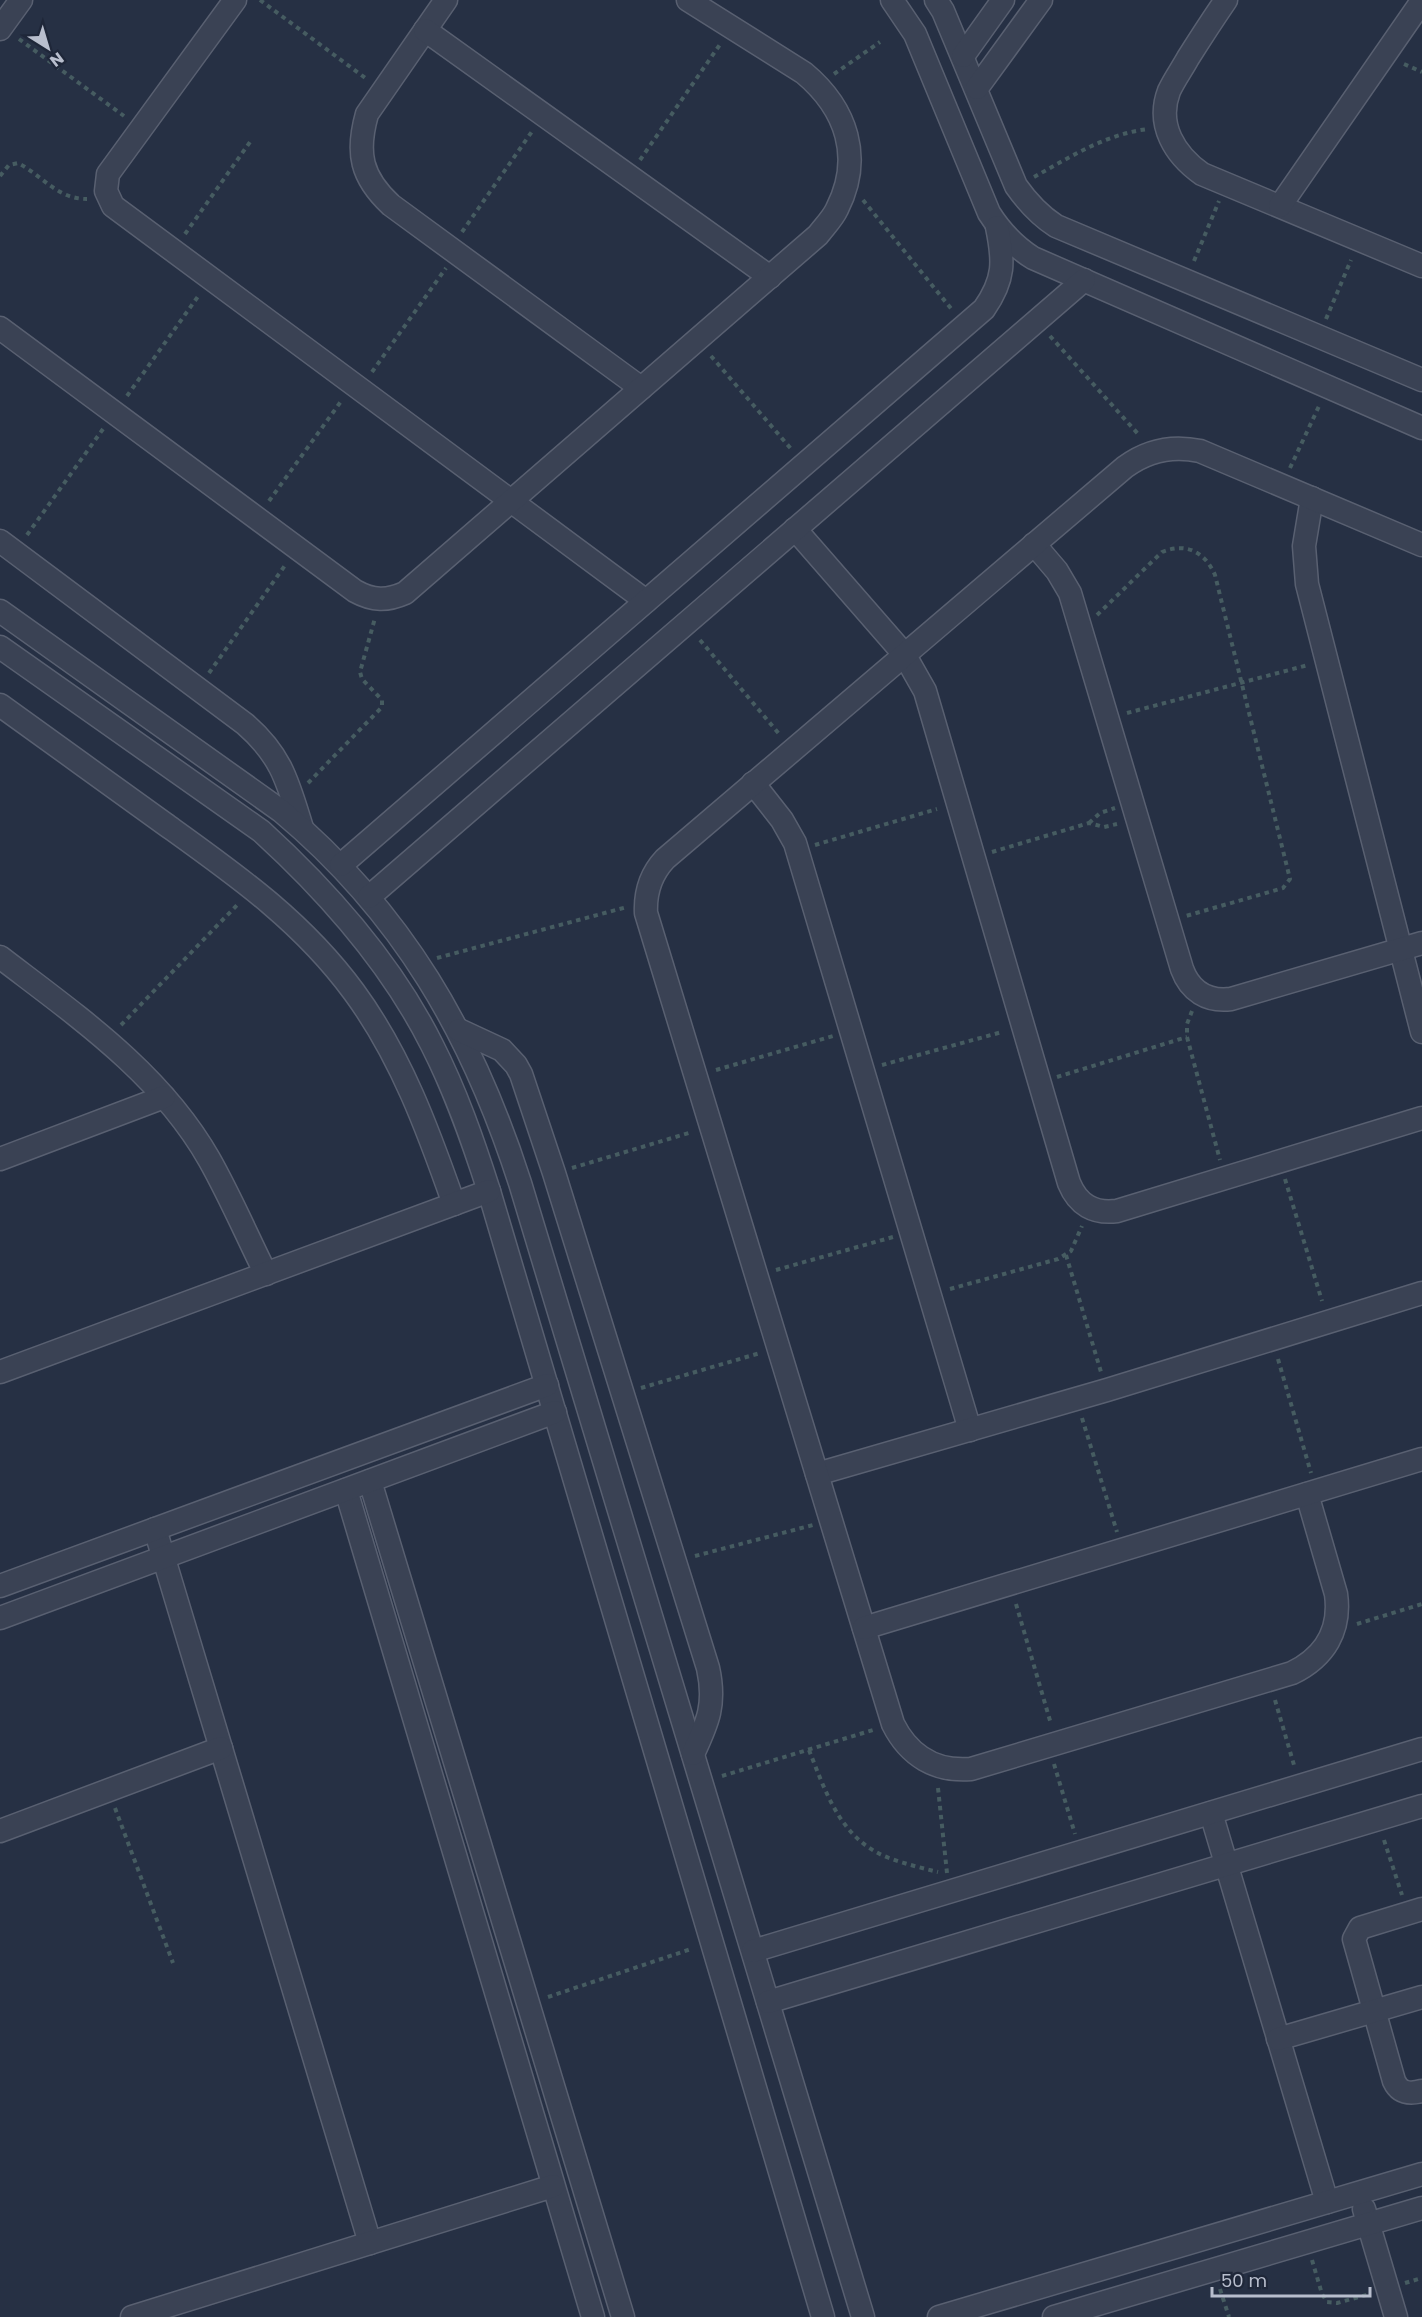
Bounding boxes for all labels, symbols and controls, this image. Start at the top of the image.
north arrow [18,18,78,78]
text: N [45,47,68,72]
scale bar [1212,2260,1370,2298]
text: 50 m [1221,2268,1267,2293]

